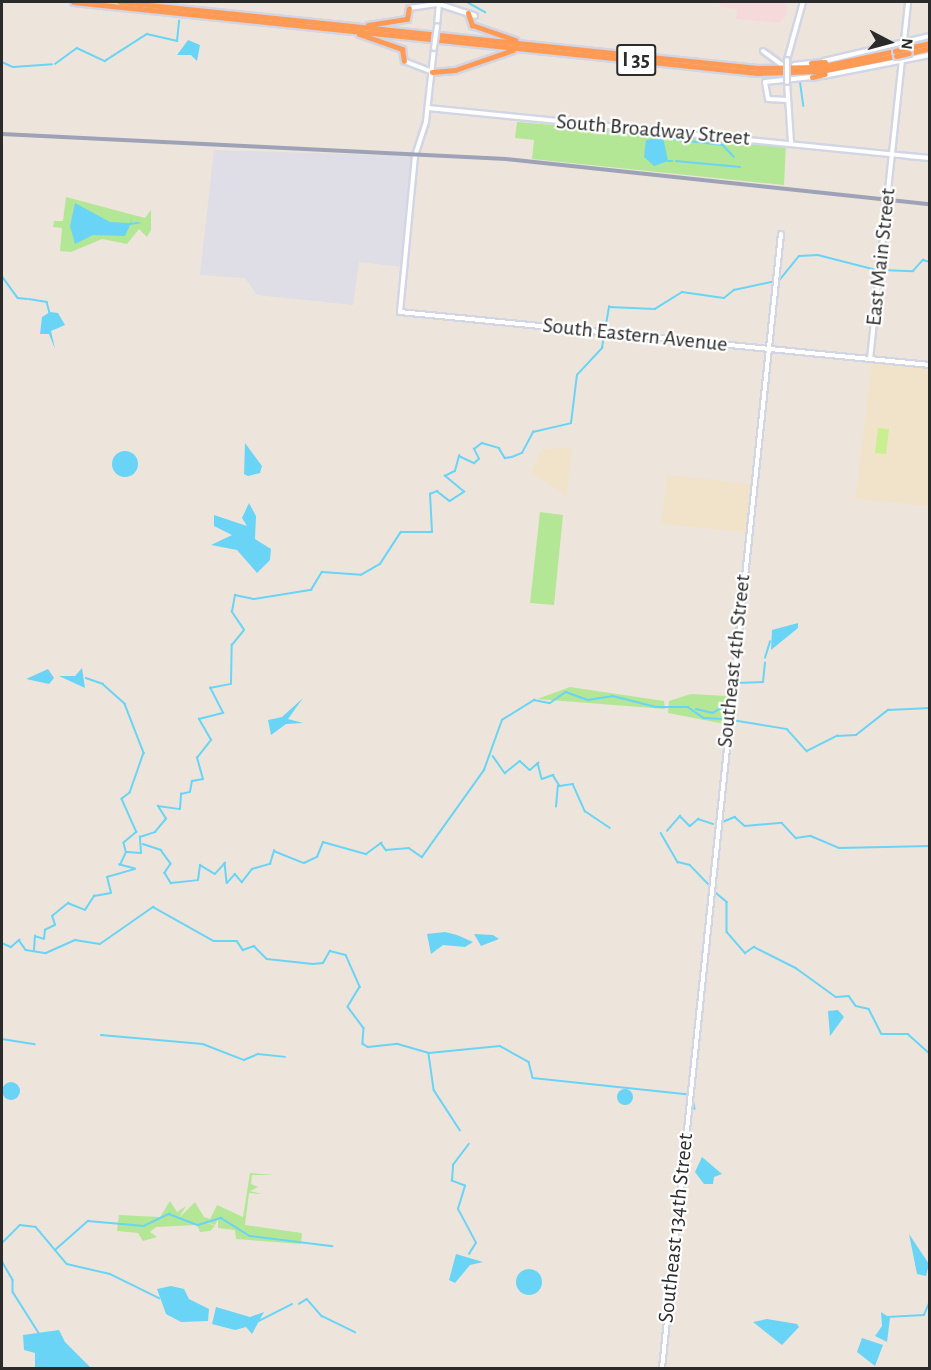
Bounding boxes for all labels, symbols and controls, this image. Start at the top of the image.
north arrow [859,12,919,72]
text: N [898,38,915,50]
road number: I 35 [615,42,657,78]
street label: South Broadway Street [555,108,751,152]
street label: East Main Street [861,187,901,327]
street label: South Eastern Avenue [541,312,729,358]
street label: Southeast 4th Street [712,573,756,749]
street label: Southeast 134th Street [653,1132,699,1324]

